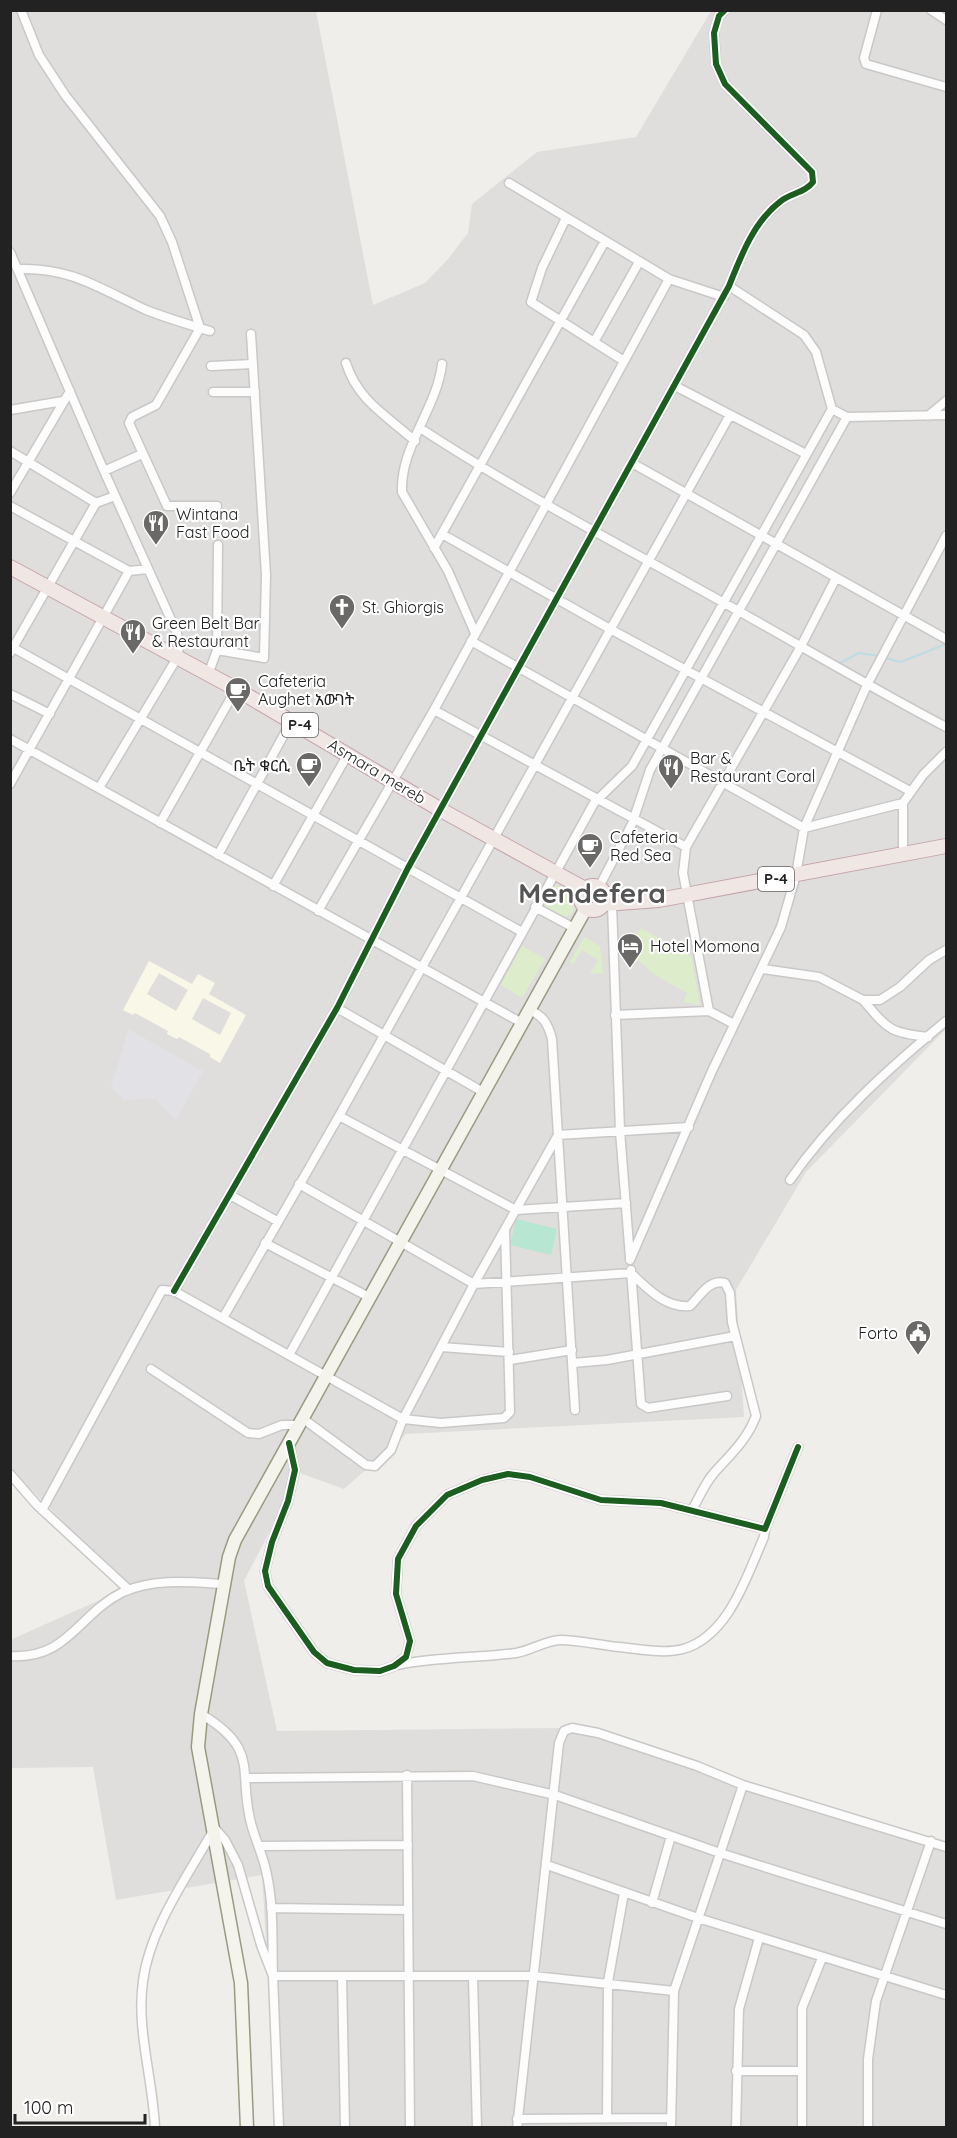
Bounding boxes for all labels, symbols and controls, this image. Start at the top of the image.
place label: Wintana Fast Food [176,504,250,542]
restaurant icon: Wintana Fast Food [141,508,171,546]
church icon: St. Ghiorgis [327,592,357,630]
place label: St. Ghiorgis [362,597,444,617]
place label: Green Belt Bar & Restaurant [152,613,260,651]
restaurant icon: Green Belt Bar & Restaurant [118,617,148,655]
place label: Cafeteria Aughet አውገት [258,671,355,709]
cafe icon: Cafeteria Aughet አውገት [223,675,253,713]
road number: P-4 [282,713,318,737]
street label: Asmara mereb [325,734,429,808]
place label: Bar & Restaurant Coral [690,748,815,786]
cafe icon: ቤት ቁርሲ [294,750,324,788]
restaurant icon: Bar & Restaurant Coral [656,752,686,790]
place label: ቤት ቁርሲ [233,755,290,775]
place label: Cafeteria Red Sea [610,827,678,865]
cafe icon: Cafeteria Red Sea [575,831,605,869]
road number: P-4 [758,867,794,891]
district label: Mendefera [518,875,666,910]
hotel icon: Hotel Momona [615,931,645,969]
place label: Hotel Momona [650,936,760,956]
public building icon: Forto [903,1318,933,1356]
place label: Forto [858,1323,898,1343]
scale bar [15,2087,146,2125]
text: 100 m [24,2096,73,2119]

